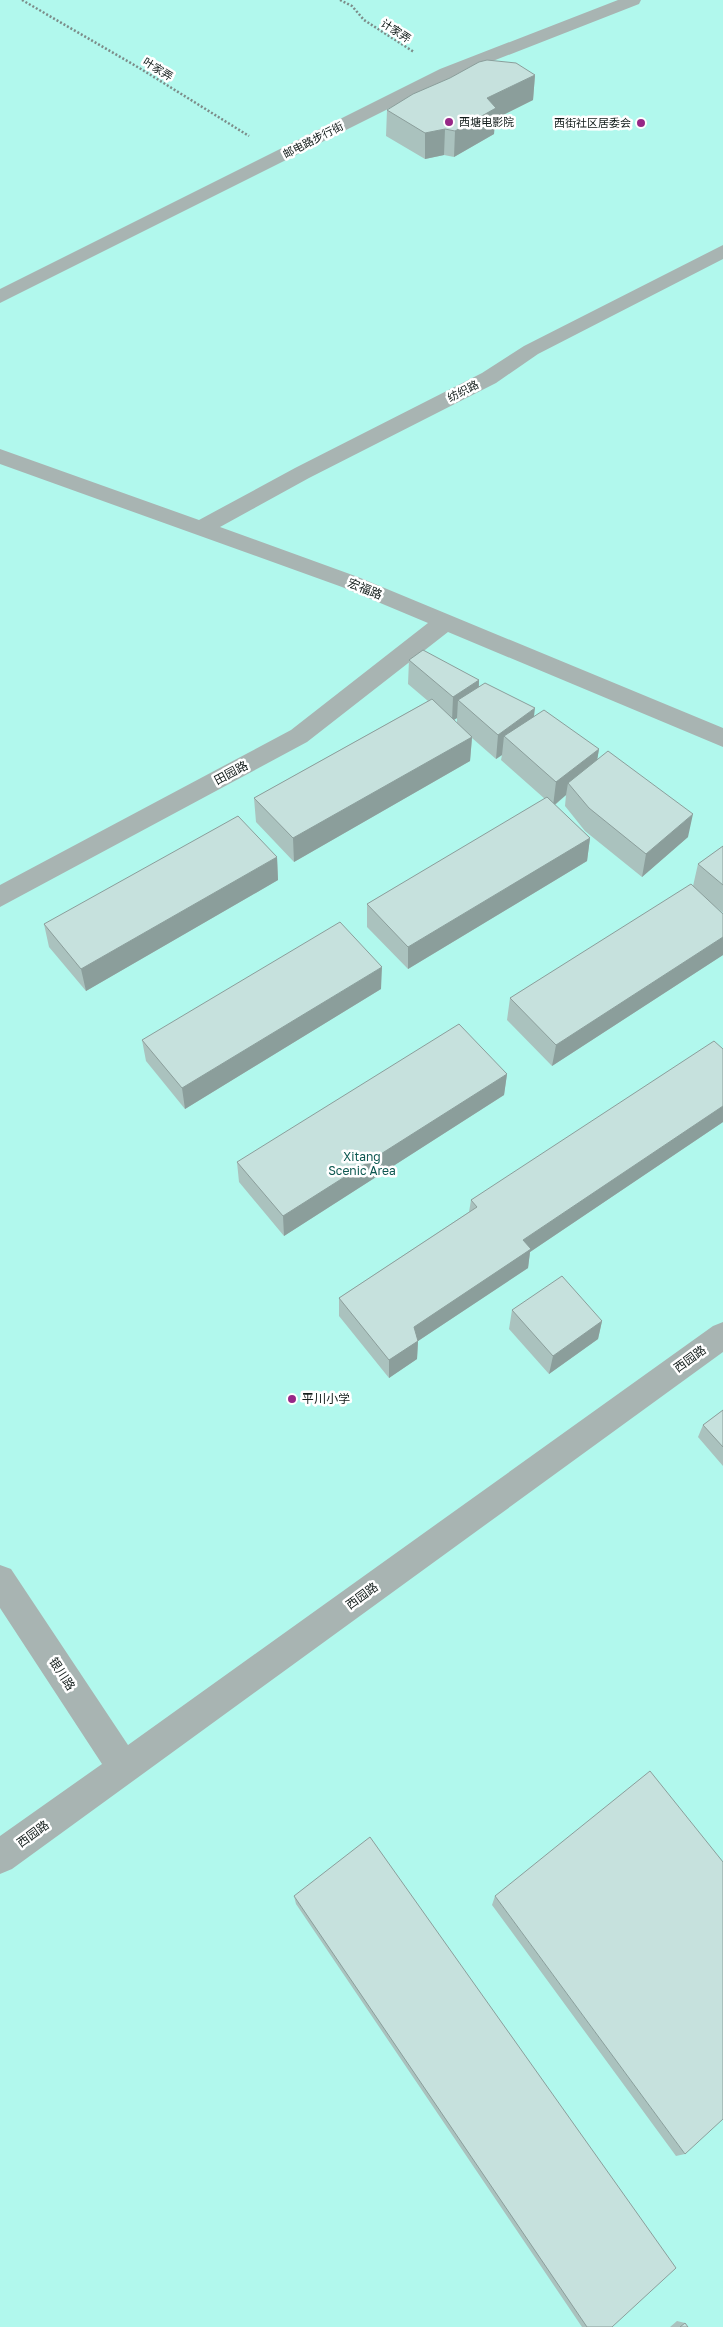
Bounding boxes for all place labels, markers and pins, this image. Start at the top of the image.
place label: 西塘电影院 [459,115,514,128]
marker: 西塘电影院 [443,116,455,128]
place label: 西街社区居委会 [554,116,631,129]
marker: 西街社区居委会 [635,117,647,129]
place label: 平川小学 [302,1391,350,1406]
marker: 平川小学 [286,1393,298,1405]

